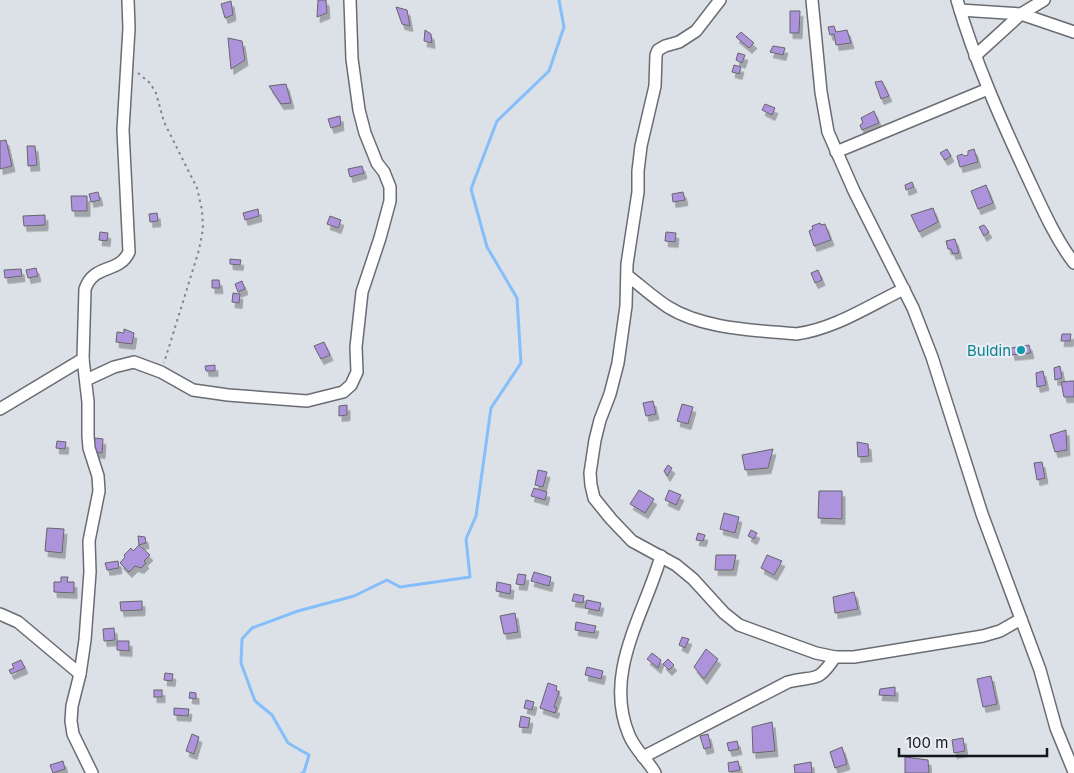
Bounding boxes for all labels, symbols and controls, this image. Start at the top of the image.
place label: Buldin [967,341,1011,360]
marker: Buldin [1015,344,1027,356]
scale bar [899,726,1046,758]
text: 100 m [906,733,948,752]

